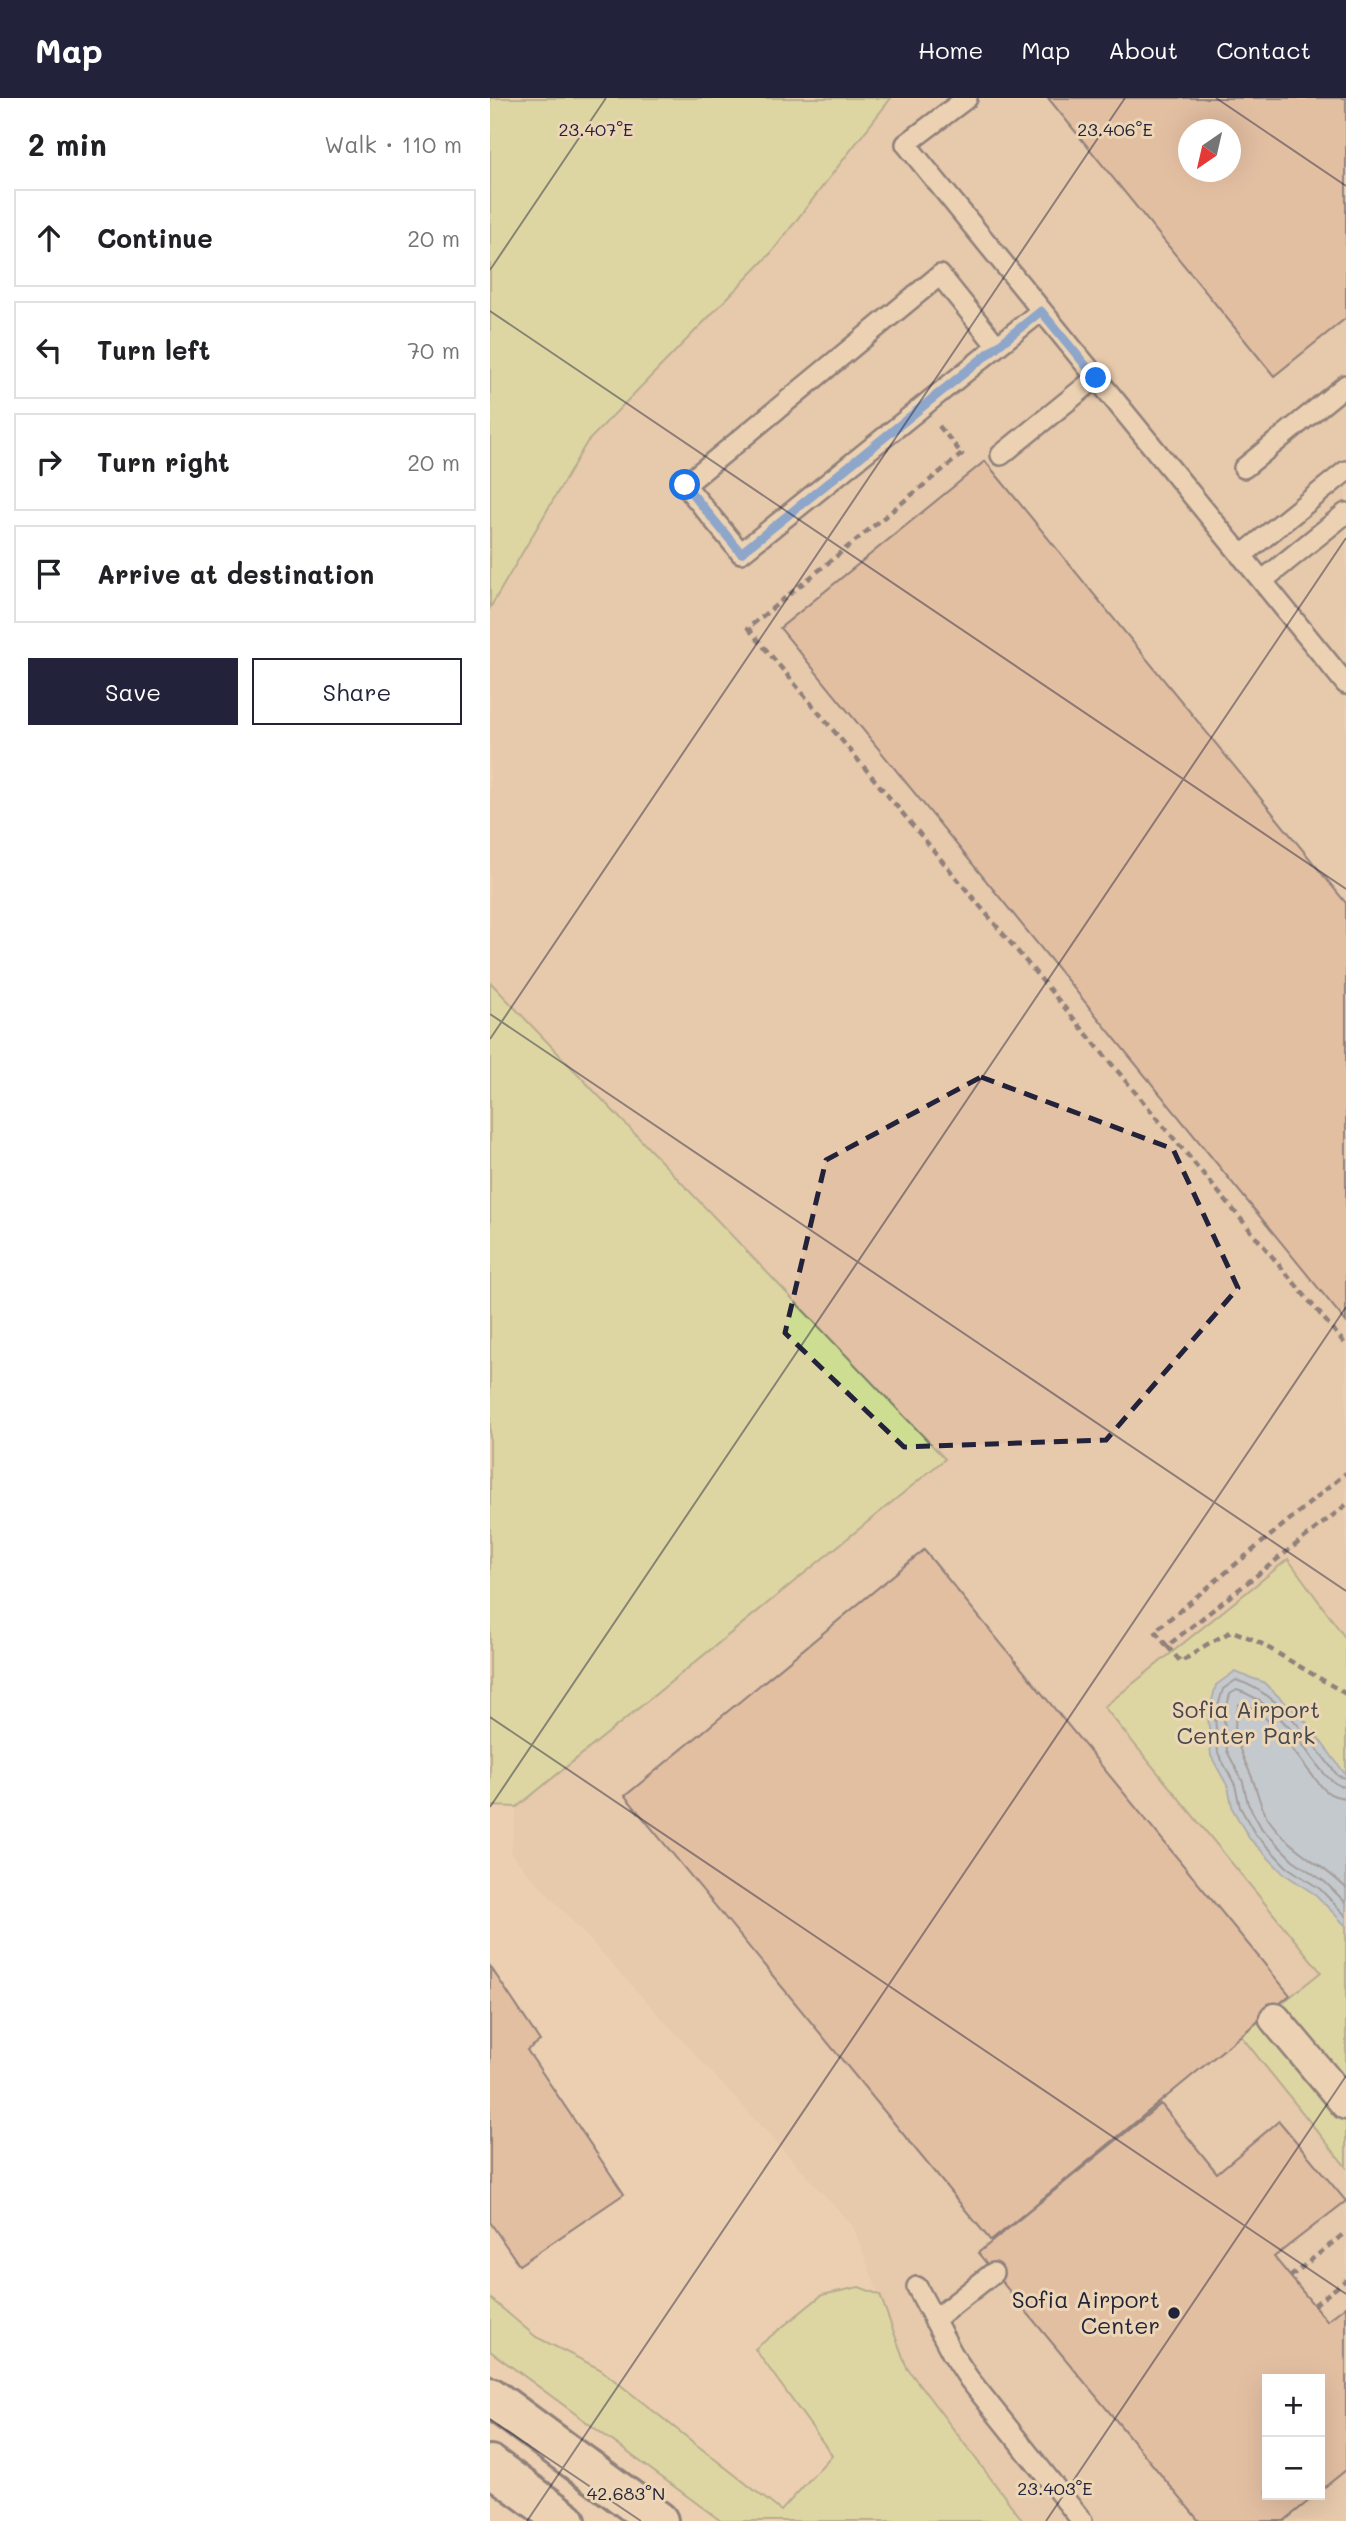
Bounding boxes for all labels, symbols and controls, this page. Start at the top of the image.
text: Map [35,28,103,71]
text: Home [918,34,983,65]
text: Map [1021,34,1070,65]
text: About [1108,34,1178,65]
text: Contact [1216,34,1311,65]
text: 23.407°E [559,117,633,141]
text: 23.406°E [1077,117,1153,141]
north arrow [1178,119,1241,182]
text: 2 min [28,124,107,164]
text: Walk · 110 m [324,129,462,159]
icon: ahead [30,219,68,257]
text: Continue [97,221,213,255]
text: 20 m [407,223,460,253]
icon: left [30,331,68,369]
text: Turn left [97,333,210,367]
text: 70 m [407,335,460,365]
route end [1080,362,1111,393]
icon: right [30,443,68,481]
text: Turn right [97,445,230,479]
text: 20 m [407,447,460,477]
route start [669,469,700,500]
icon: arrive [30,555,68,593]
text: Arrive at destination [97,557,374,591]
button: Save [28,658,238,725]
button: Share [252,658,462,725]
park label: Sofia Airport Center Park [1172,1694,1320,1750]
place label: Sofia Airport Center [1012,2284,1160,2340]
marker: Sofia Airport Center [1166,2305,1182,2321]
map controls [1262,2374,1325,2500]
button: + [1262,2374,1325,2437]
button: − [1262,2437,1325,2500]
text: 23.403°E [1017,2476,1093,2500]
text: 42.683°N [587,2481,665,2505]

